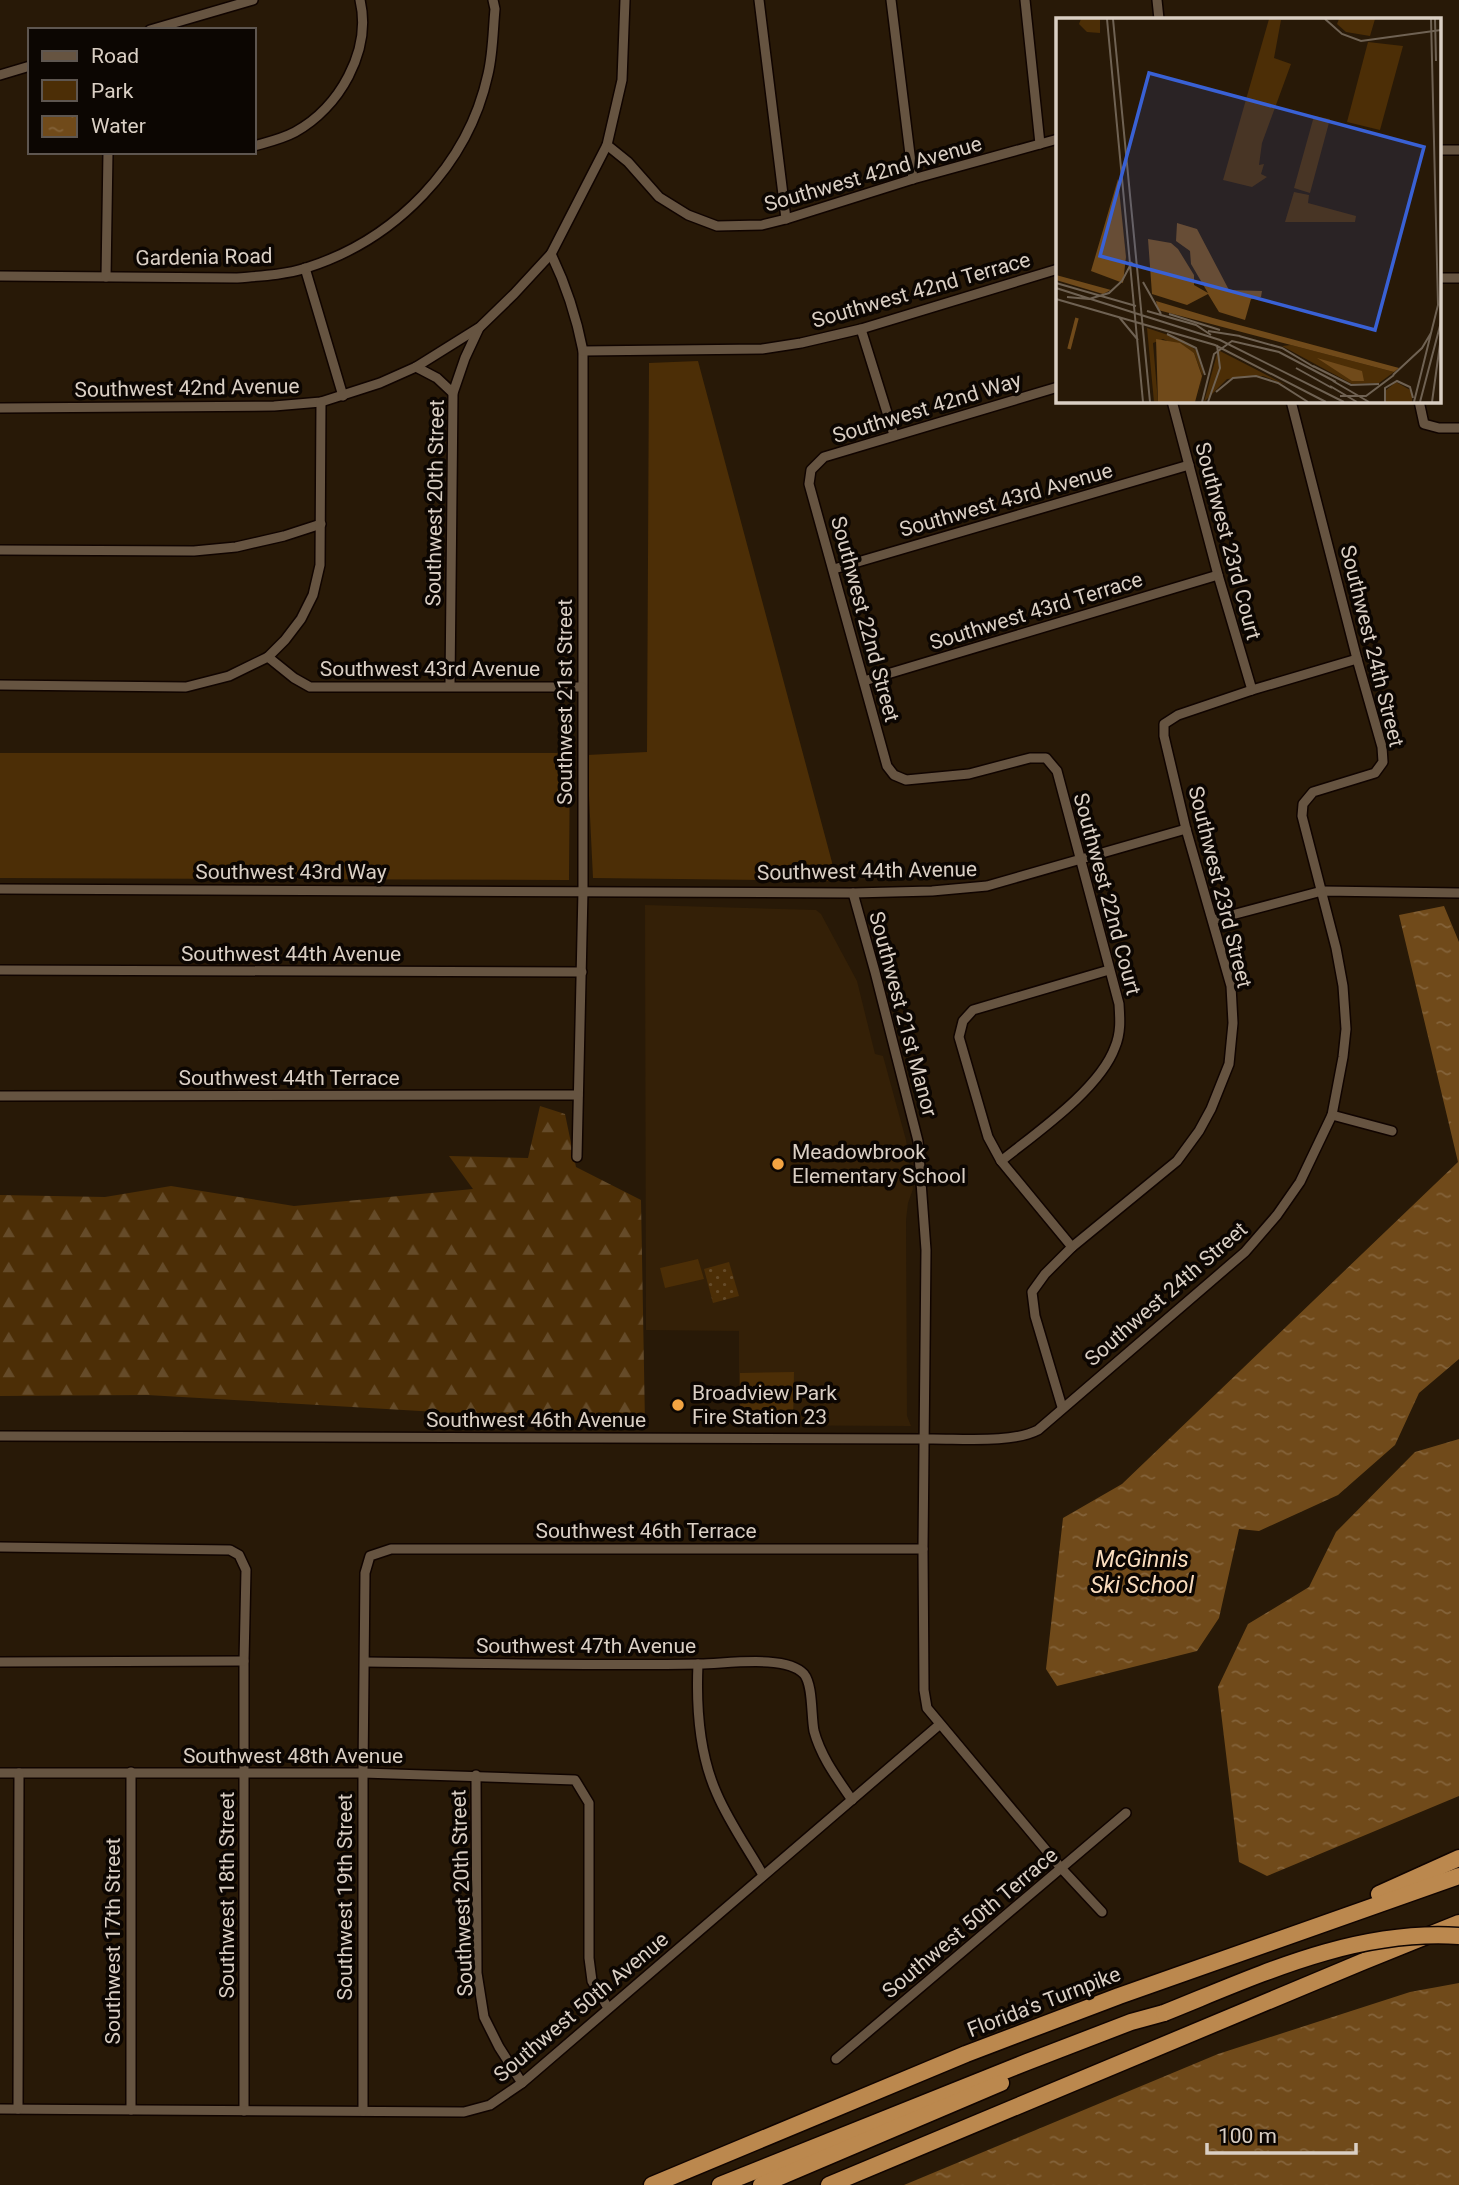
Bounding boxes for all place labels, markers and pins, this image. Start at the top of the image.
place label: Meadowbrook Elementary School [792,1140,966,1188]
marker: Meadowbrook Elementary School [770,1156,786,1172]
place label: Broadview Park Fire Station 23 [692,1381,837,1429]
marker: Broadview Park Fire Station 23 [670,1397,686,1413]

